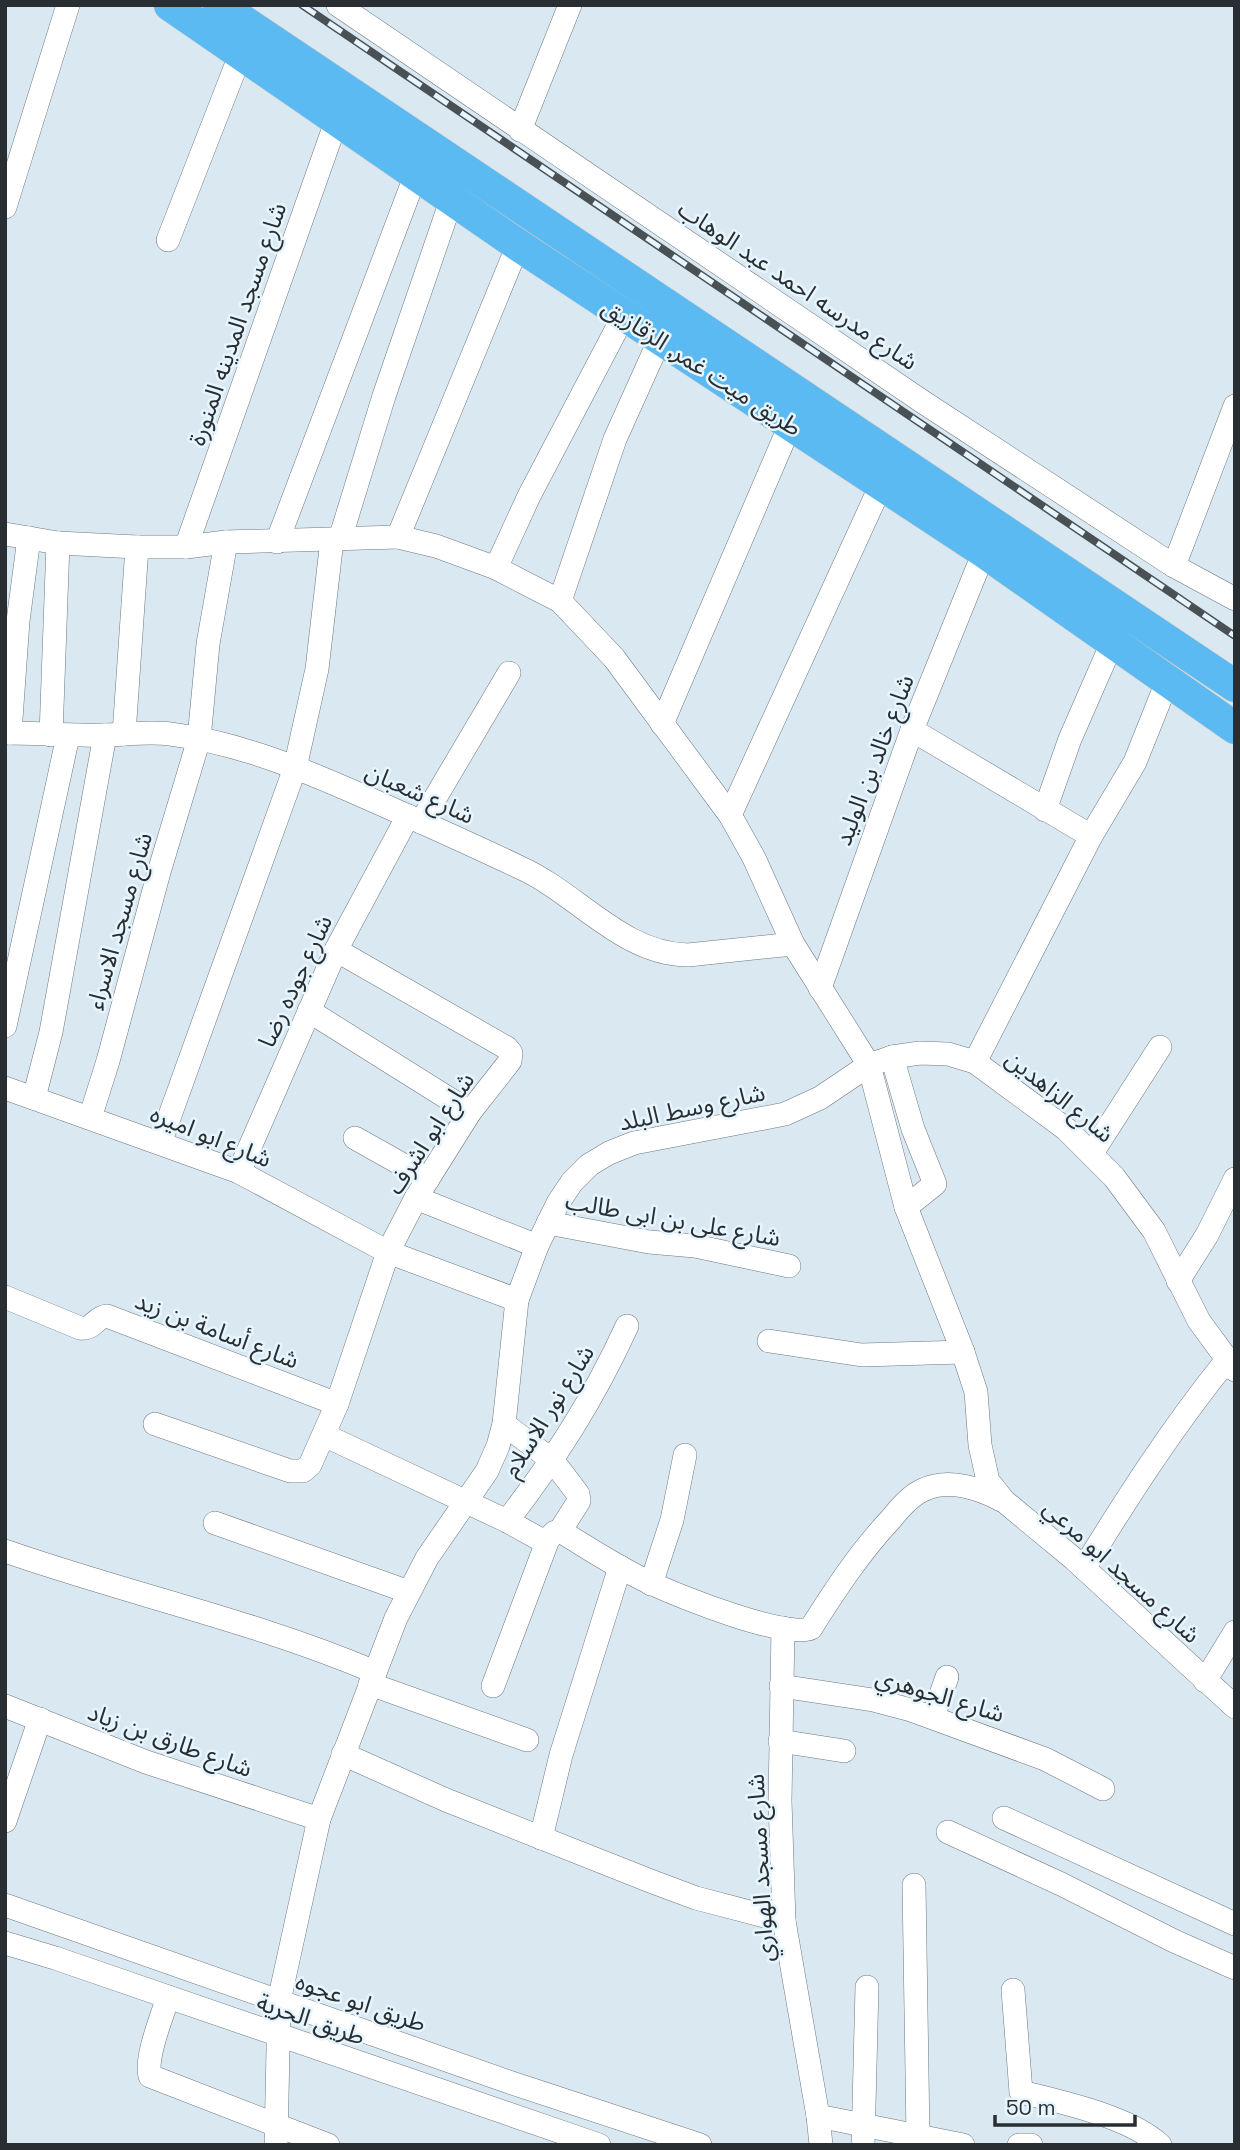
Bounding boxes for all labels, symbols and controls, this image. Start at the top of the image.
street label: شارع مدرسه احمد عبد الوهاب [671,193,924,379]
street label: شارع مسجد المدينه المنورة [181,198,295,450]
street label: طريق ميت غمر, الزقازيق [596,291,808,443]
street label: شارع خالد بن الوليد [827,670,923,851]
street label: شارع شعبان [360,755,479,833]
street label: شارع مسجد الاسراء [79,829,161,1014]
street label: شارع جوده رضا [251,910,341,1053]
street label: شارع الزاهدين [998,1043,1121,1151]
street label: شارع ابو اشرف [379,1066,483,1201]
street label: شارع وسط البلد [616,1076,768,1140]
street label: شارع ابو اميره [145,1098,276,1176]
street label: شارع على بن ابى طالب [563,1185,783,1255]
street label: شارع أسامة بن زيد [130,1285,303,1377]
street label: شارع نور الاسلام [495,1339,603,1484]
street label: شارع مسجد ابو مرعي [1035,1492,1207,1652]
street label: شارع الجوهري [871,1661,1008,1733]
street label: شارع طارق بن زياد [83,1696,257,1786]
street label: شارع مسجد الهواري [740,1773,784,1963]
street label: طريق ابو عجوه [292,1965,430,2039]
street label: طريق الحرية [253,1986,369,2052]
scale bar [995,2084,1135,2128]
text: 50 m [1006,2094,1056,2121]

